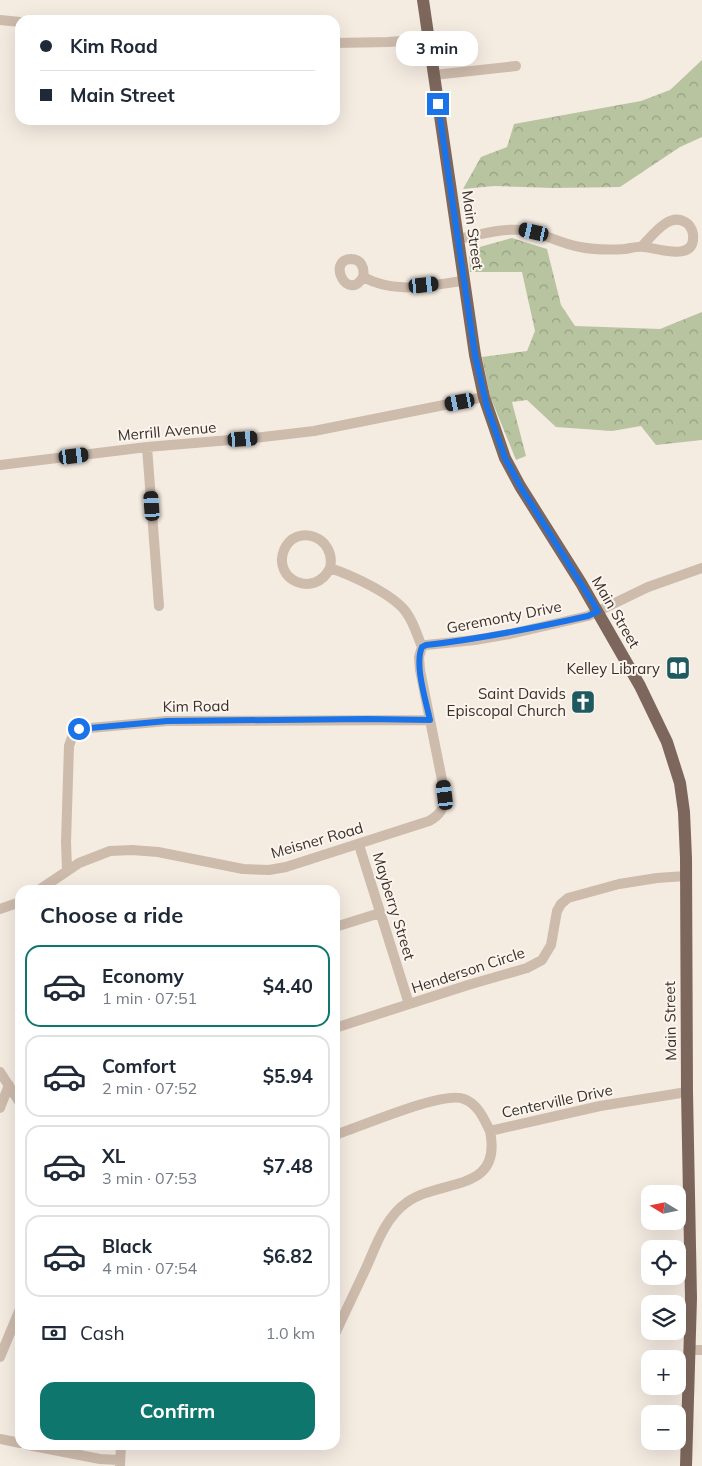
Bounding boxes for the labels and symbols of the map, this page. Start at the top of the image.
callout: 3 min [397,32,479,66]
route end [427,93,449,115]
street label: Main Street [458,189,488,271]
car [517,221,550,243]
car [408,276,439,294]
car [443,392,476,412]
street label: Merrill Avenue [117,417,217,445]
car [227,430,258,448]
car [58,447,89,465]
car [143,491,160,521]
street label: Main Street [588,573,644,651]
street label: Geremonty Drive [445,597,563,637]
library icon: Kelley Library [665,655,691,681]
place label: Kelley Library [566,659,660,678]
place label: Saint Davids Episcopal Church [447,684,566,720]
church icon: Saint Davids Episcopal Church [570,689,596,715]
street label: Kim Road [162,696,230,716]
route start [68,718,90,740]
car [435,779,454,811]
street label: Meisner Road [269,818,365,862]
street label: Mayberry Street [369,850,419,962]
street label: Henderson Circle [409,943,527,997]
street label: Main Street [660,981,680,1061]
street label: Centerville Drive [500,1080,614,1122]
north arrow [641,1185,686,1230]

